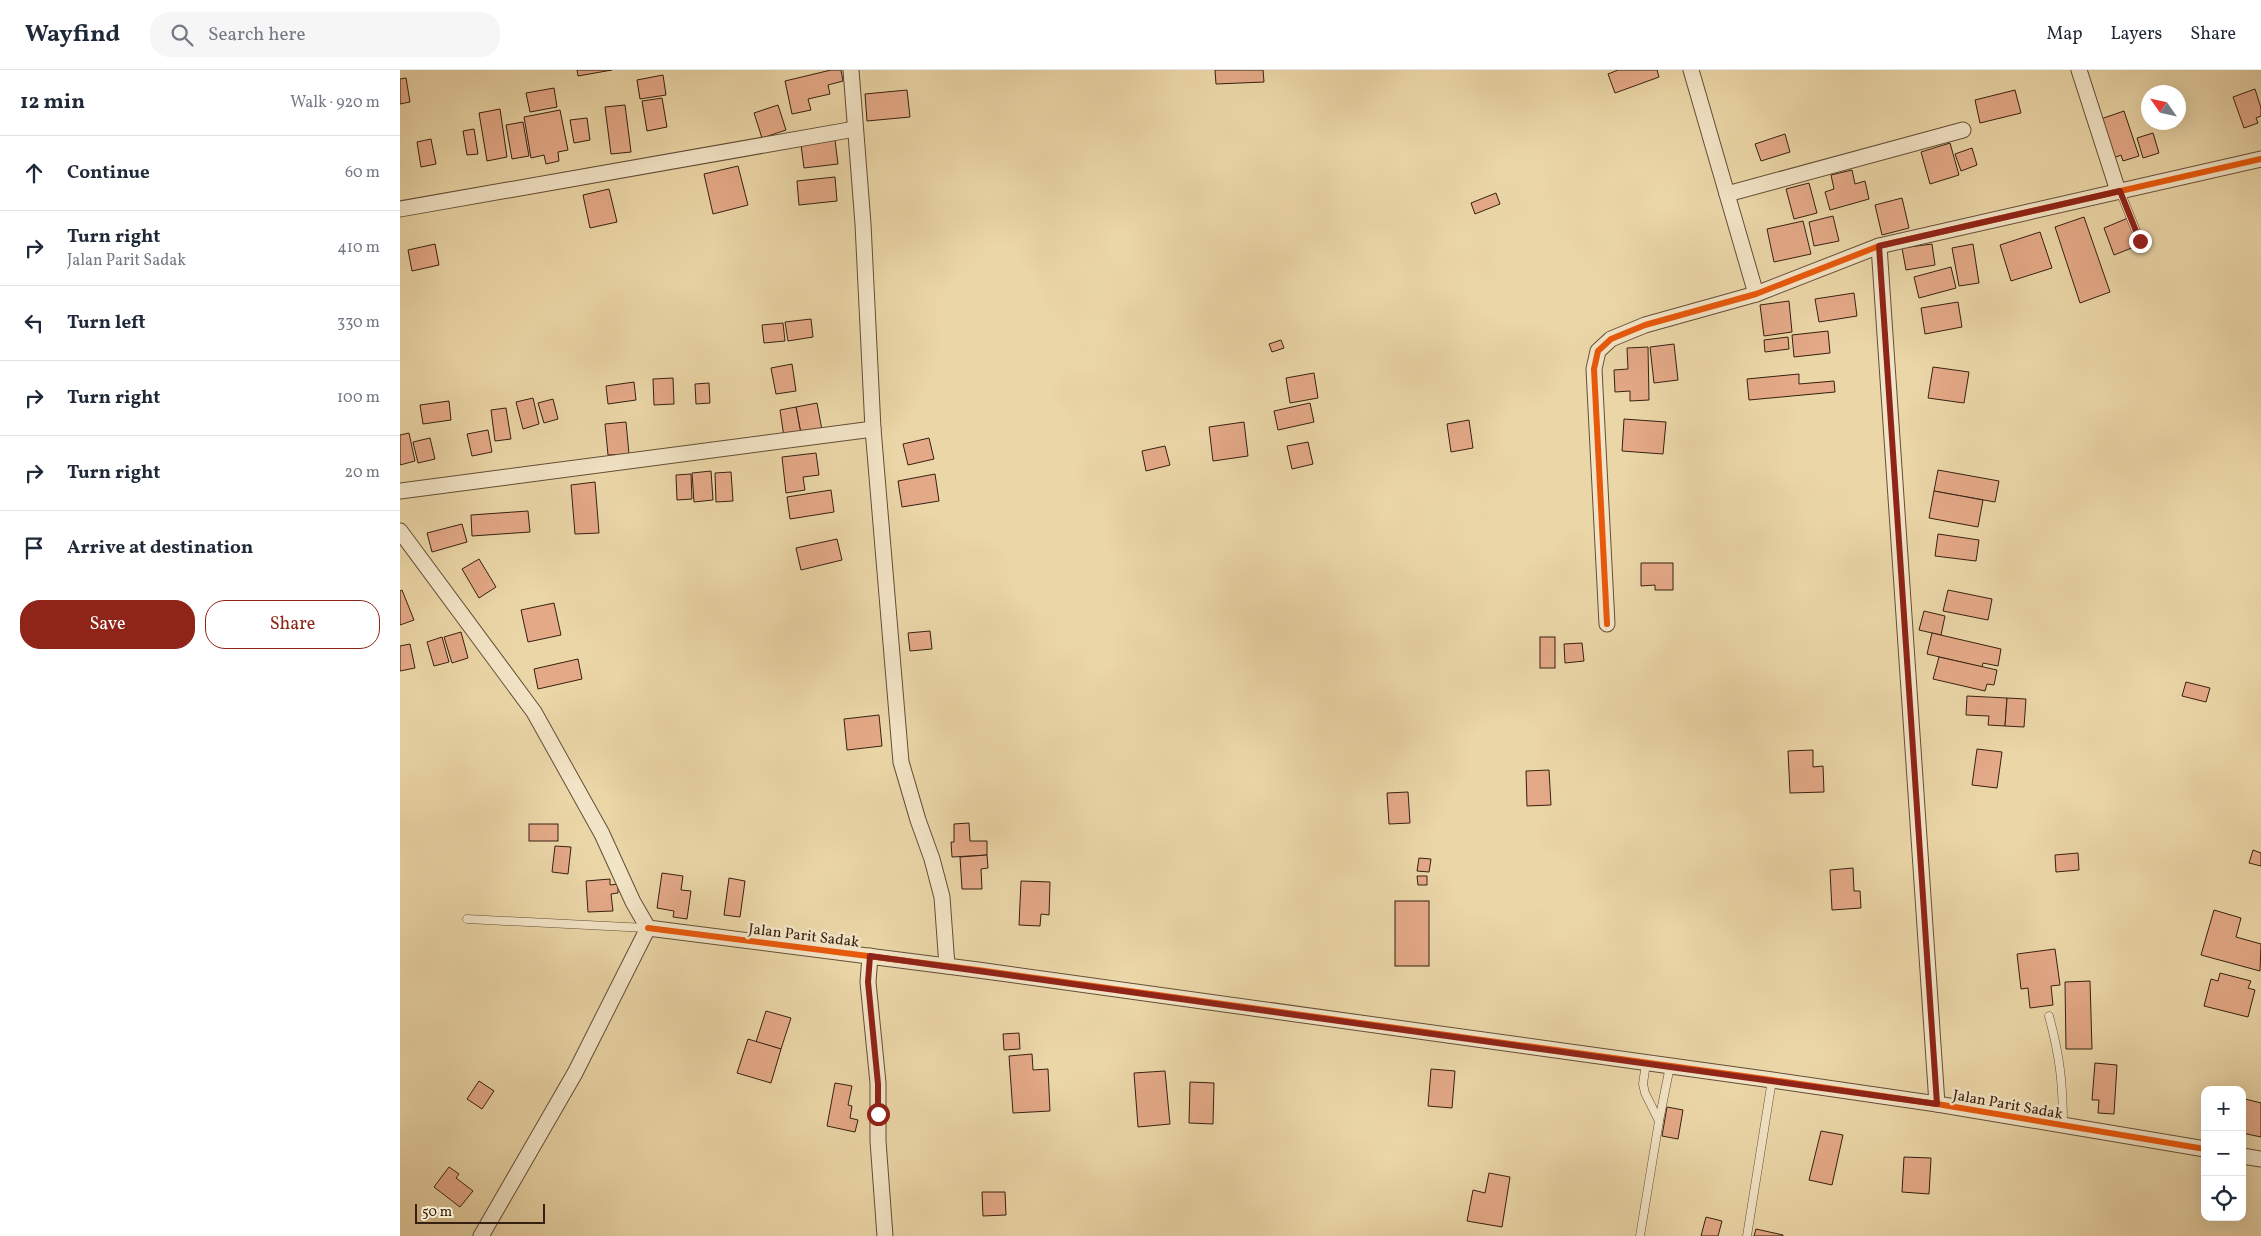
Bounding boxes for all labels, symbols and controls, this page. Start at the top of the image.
search box [150,12,500,57]
text: Wayfind [25,18,120,52]
icon: search [168,21,196,49]
text: Search here [208,22,305,48]
text: Map [2046,22,2082,47]
text: Layers [2110,22,2162,47]
text: Share [2190,22,2236,47]
north arrow [2141,85,2186,130]
text: 12 min [20,88,85,117]
text: Walk · 920 m [290,92,380,114]
icon: ahead [20,159,48,187]
text: Continue [67,160,150,186]
text: 60 m [345,162,380,184]
text: Turn right [67,224,160,250]
route end [2129,230,2152,253]
icon: right [20,234,48,262]
text: 410 m [337,237,380,259]
text: Jalan Parit Sadak [67,250,186,272]
icon: left [20,309,48,337]
text: Turn left [67,310,146,336]
text: 330 m [337,312,380,334]
icon: right [20,384,48,412]
text: Turn right [67,385,160,411]
text: 100 m [337,387,380,409]
icon: right [20,459,48,487]
text: Turn right [67,460,160,486]
text: 20 m [345,462,380,484]
icon: arrive [20,534,48,562]
text: Arrive at destination [67,535,253,561]
button: Save [20,600,195,649]
button: Share [205,600,380,649]
street label: Jalan Parit Sadak [747,919,860,954]
street label: Jalan Parit Sadak [1951,1085,2064,1125]
map controls [2201,1086,2246,1221]
button: + [2201,1086,2246,1131]
route start [867,1103,890,1126]
button: − [2201,1131,2246,1176]
button: locate [2201,1176,2246,1221]
scale bar [415,1201,545,1224]
text: 50 m [422,1203,452,1222]

